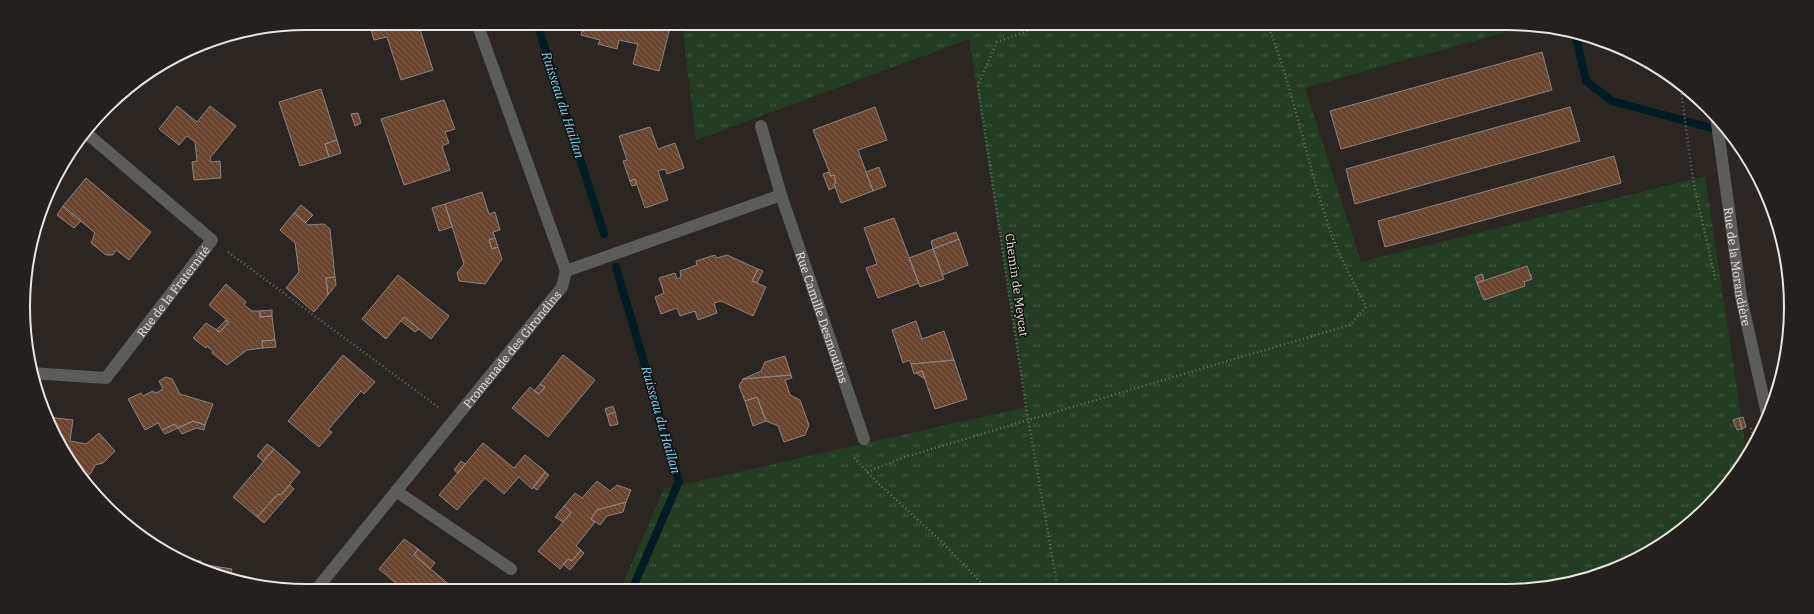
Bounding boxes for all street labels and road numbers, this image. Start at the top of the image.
street label: Rue de la Morandière [1721,206,1755,327]
street label: Chemin de Meycat [1002,233,1032,337]
street label: Rue de la Fraternité [133,242,213,340]
street label: Rue Camille Desmoulins [793,249,852,385]
street label: Promenade des Girondins [459,287,564,411]

